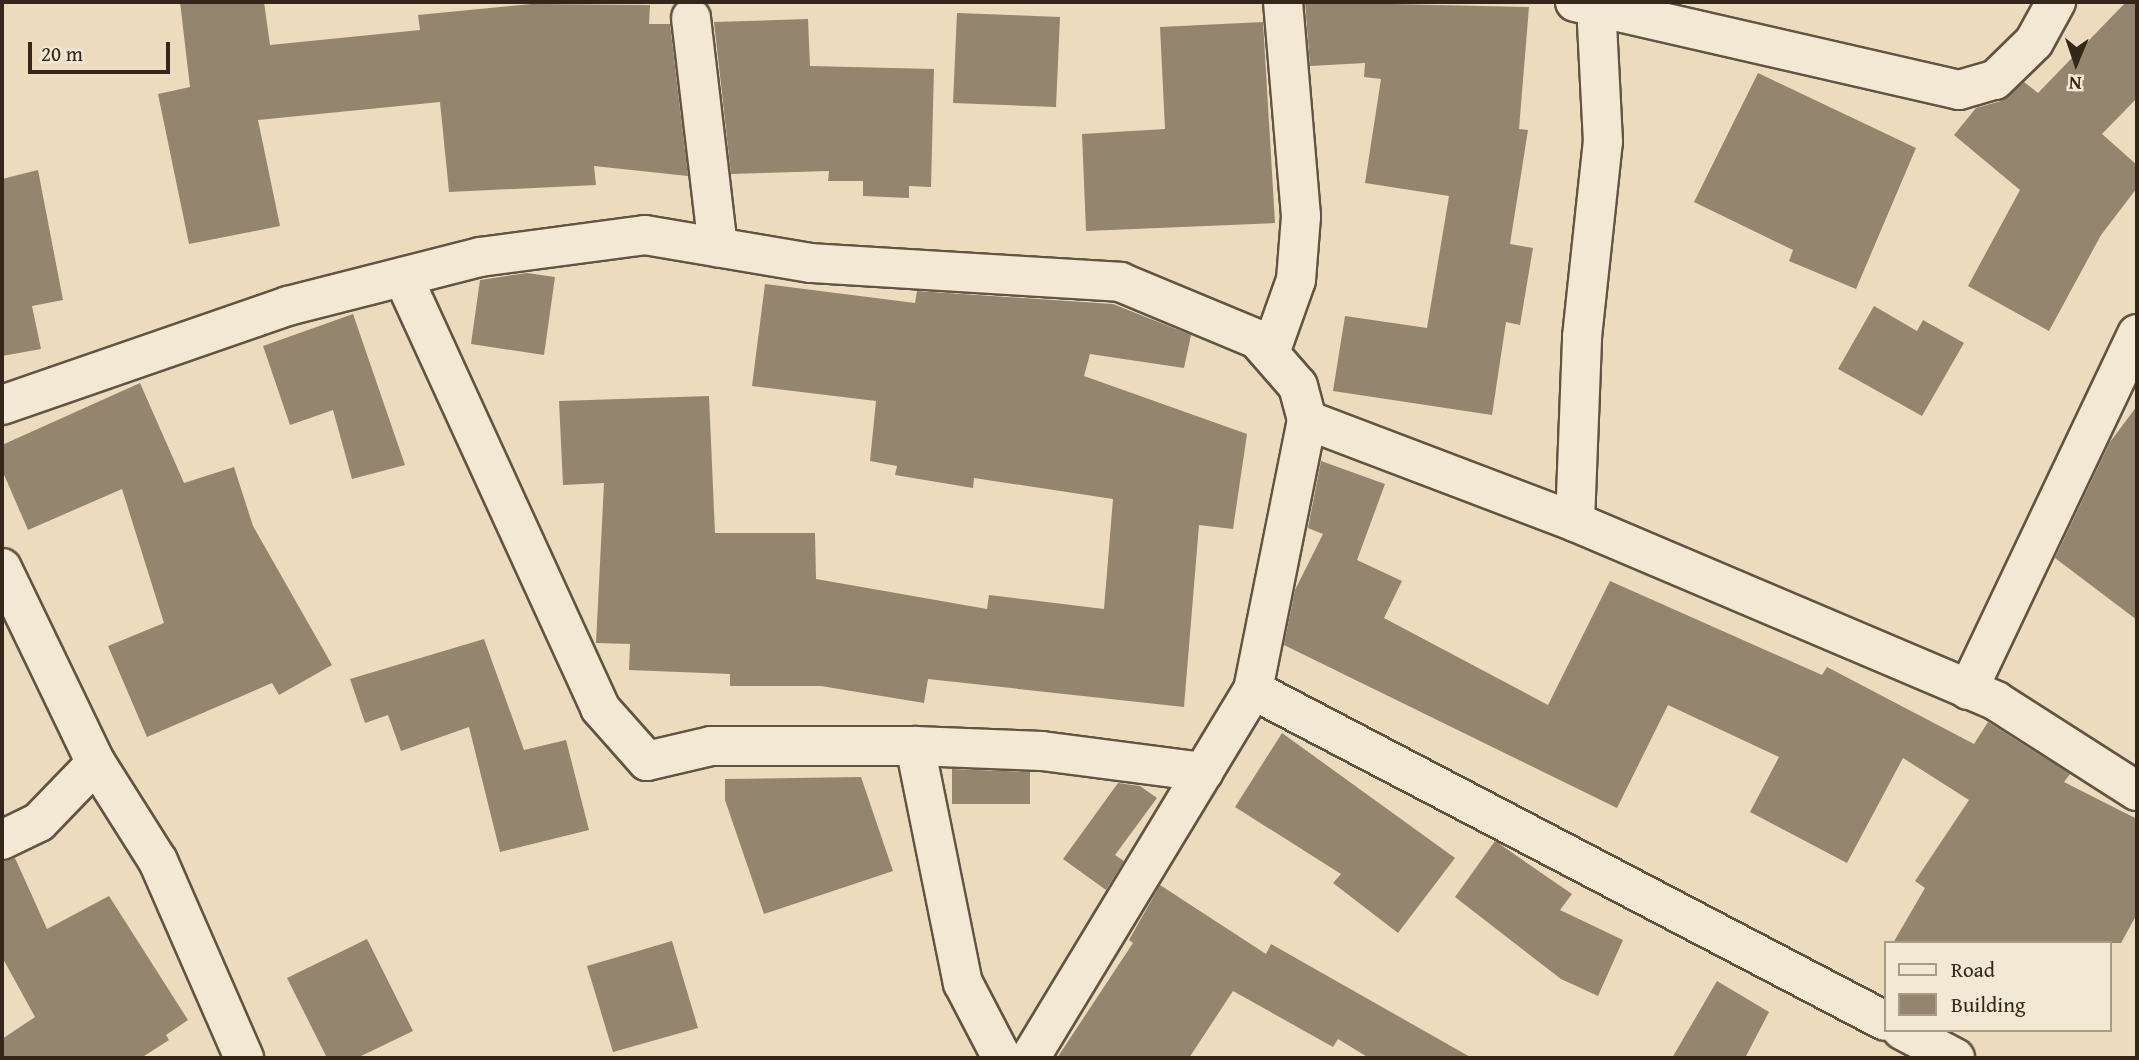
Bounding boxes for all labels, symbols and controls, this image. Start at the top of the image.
scale bar [32,28,173,72]
north arrow [2041,28,2111,98]
text: 20 m [41,38,83,69]
text: N [2068,70,2082,98]
legend [1884,941,2111,1032]
text: Road [1951,954,1995,985]
text: Building [1951,989,2025,1020]

